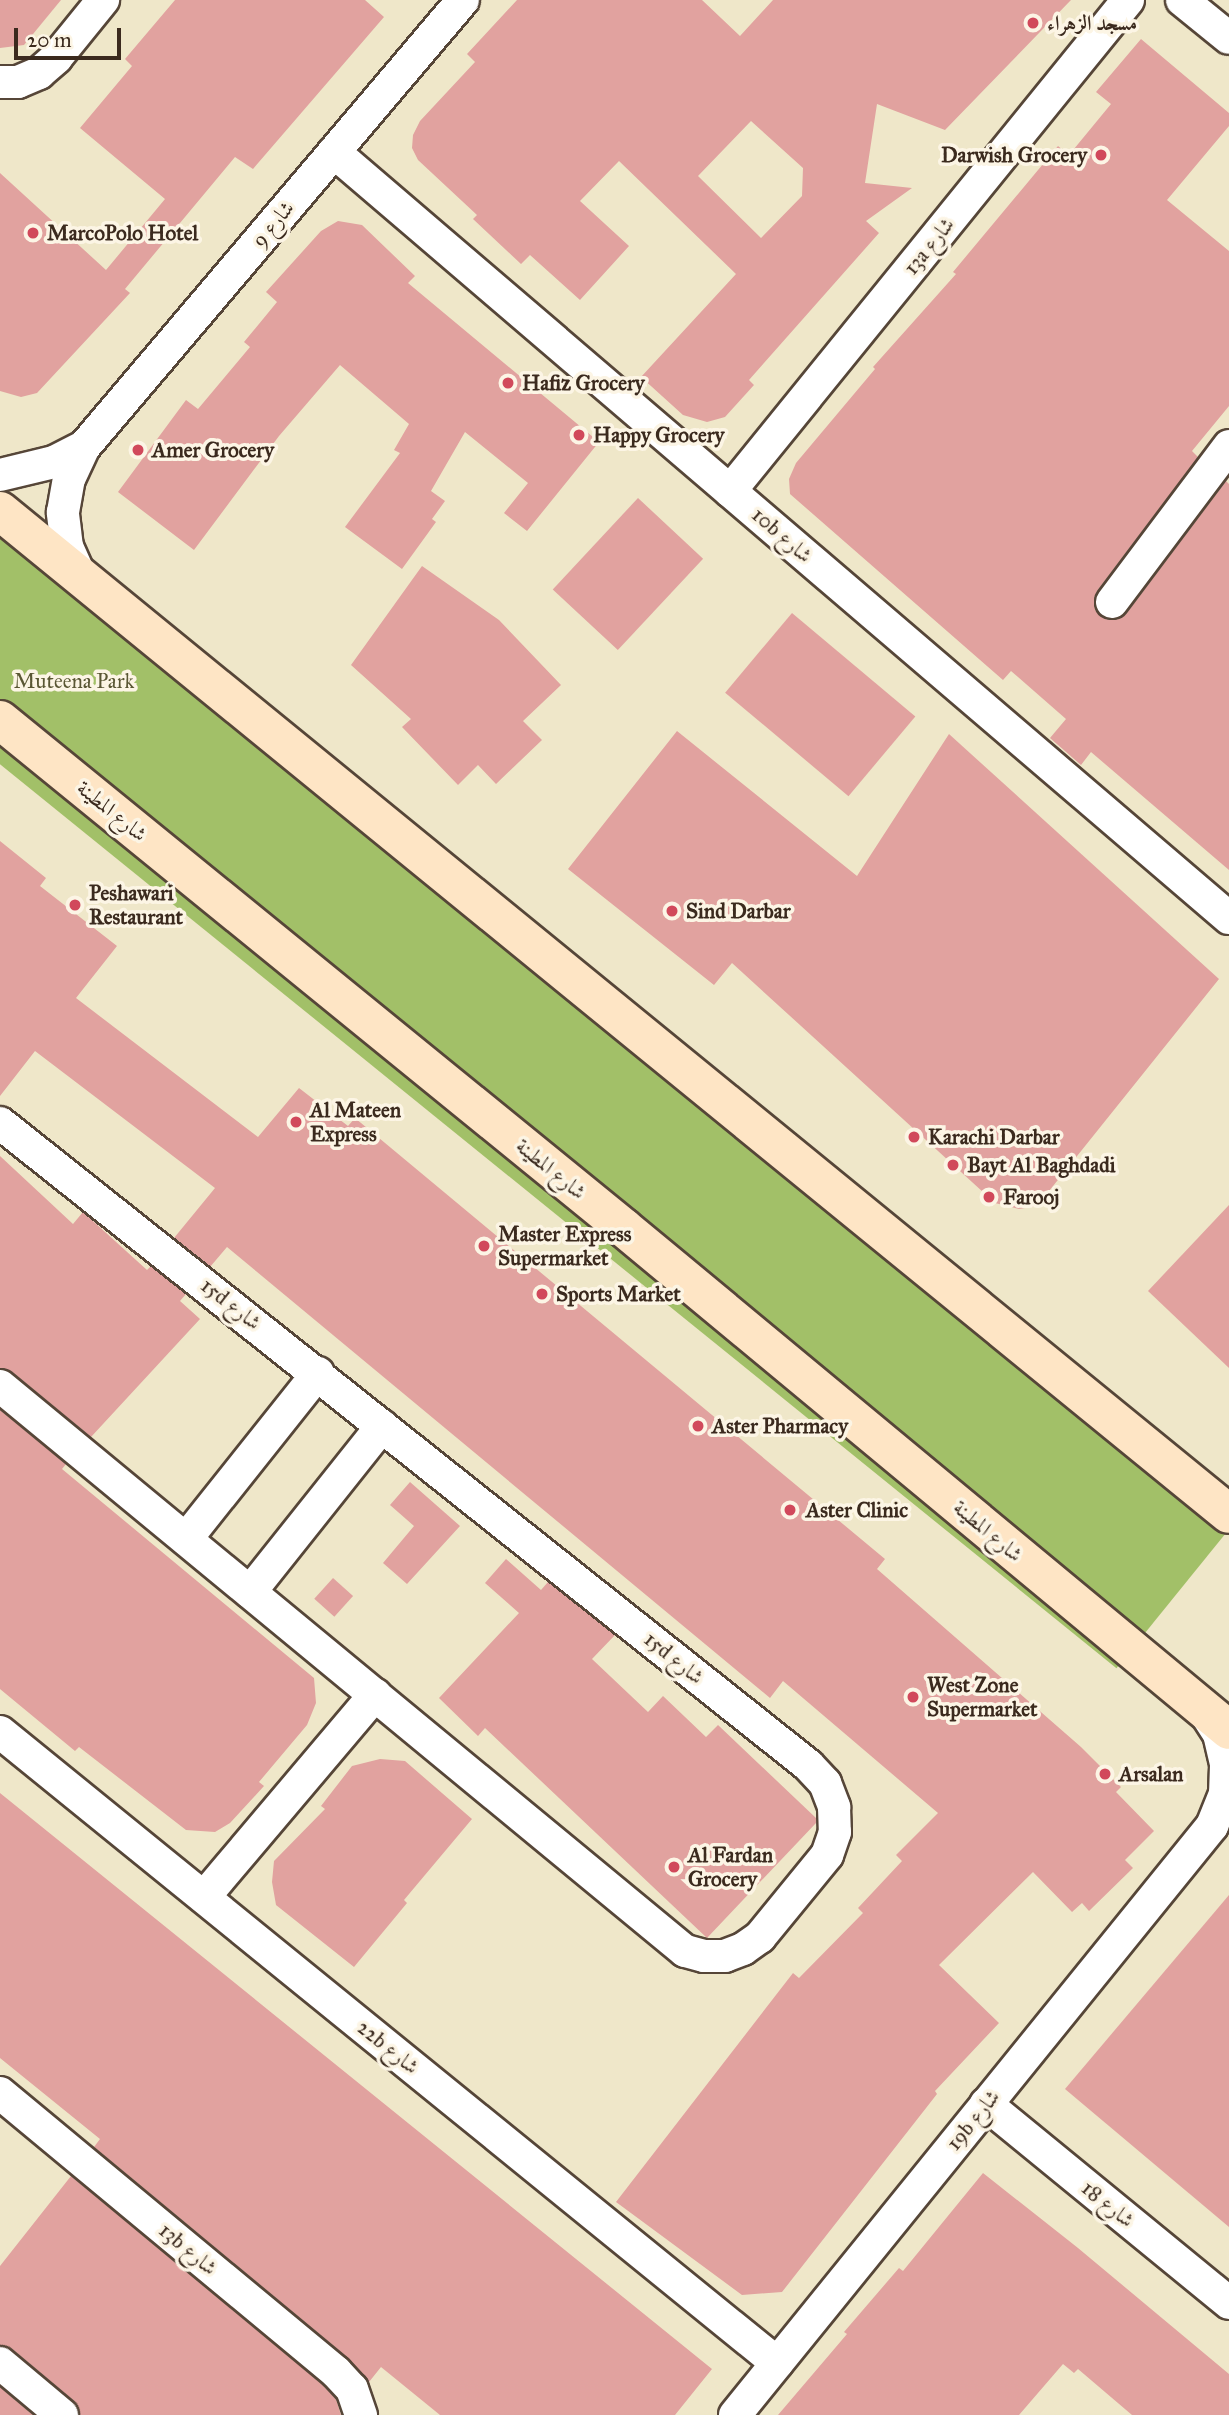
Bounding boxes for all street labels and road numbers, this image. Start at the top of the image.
street label: شارع 9 [247,196,299,252]
street label: 13a شارع [898,212,960,280]
street label: 10b شارع [747,502,817,568]
street label: شارع المطينة [72,775,152,847]
street label: شارع المطينة [511,1133,591,1205]
street label: 15d شارع [196,1273,266,1335]
street label: شارع المطينة [948,1495,1028,1567]
street label: 15d شارع [639,1626,709,1690]
street label: 22b شارع [352,2015,424,2079]
street label: 19b شارع [941,2085,1005,2155]
street label: شارع 18 [1077,2175,1139,2233]
street label: 13b شارع [154,2218,222,2280]

